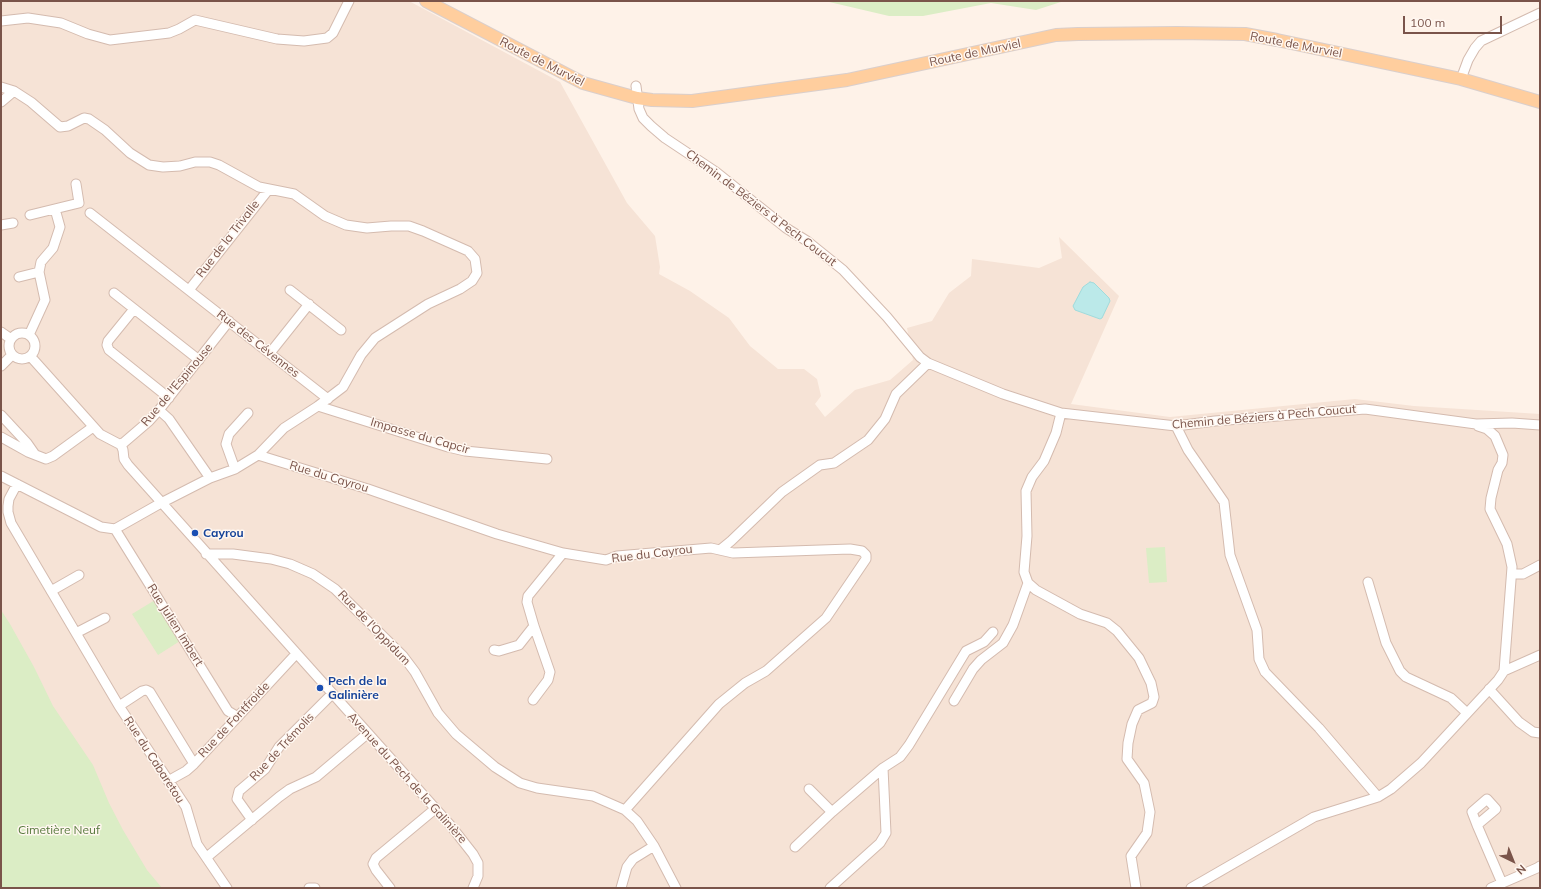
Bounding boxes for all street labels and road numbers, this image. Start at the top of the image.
street label: Route de Murviel [1249,29,1343,61]
street label: Route de Murviel [497,34,587,90]
street label: Route de Murviel [928,36,1022,70]
street label: Chemin de Béziers à Pech Coucut [683,147,839,269]
street label: Rue de la Trivalle [193,197,263,281]
street label: Rue des Cévennes [214,307,302,381]
street label: Rue de l'Espinouse [138,341,216,429]
street label: Chemin de Béziers à Pech Coucut [1171,402,1357,432]
street label: Impasse du Capcir [369,415,471,457]
street label: Rue du Cayrou [288,458,370,496]
street label: Rue du Cayrou [611,542,693,566]
street label: Rue Julien Imbert [144,581,206,669]
street label: Rue de l'Oppidum [335,588,413,668]
street label: Rue de Fontfroide [195,679,273,761]
street label: Rue de Trémolis [247,710,317,784]
street label: Avenue du Pech de la Galinière [344,710,470,846]
street label: Rue du Cabaretou [121,714,187,806]

